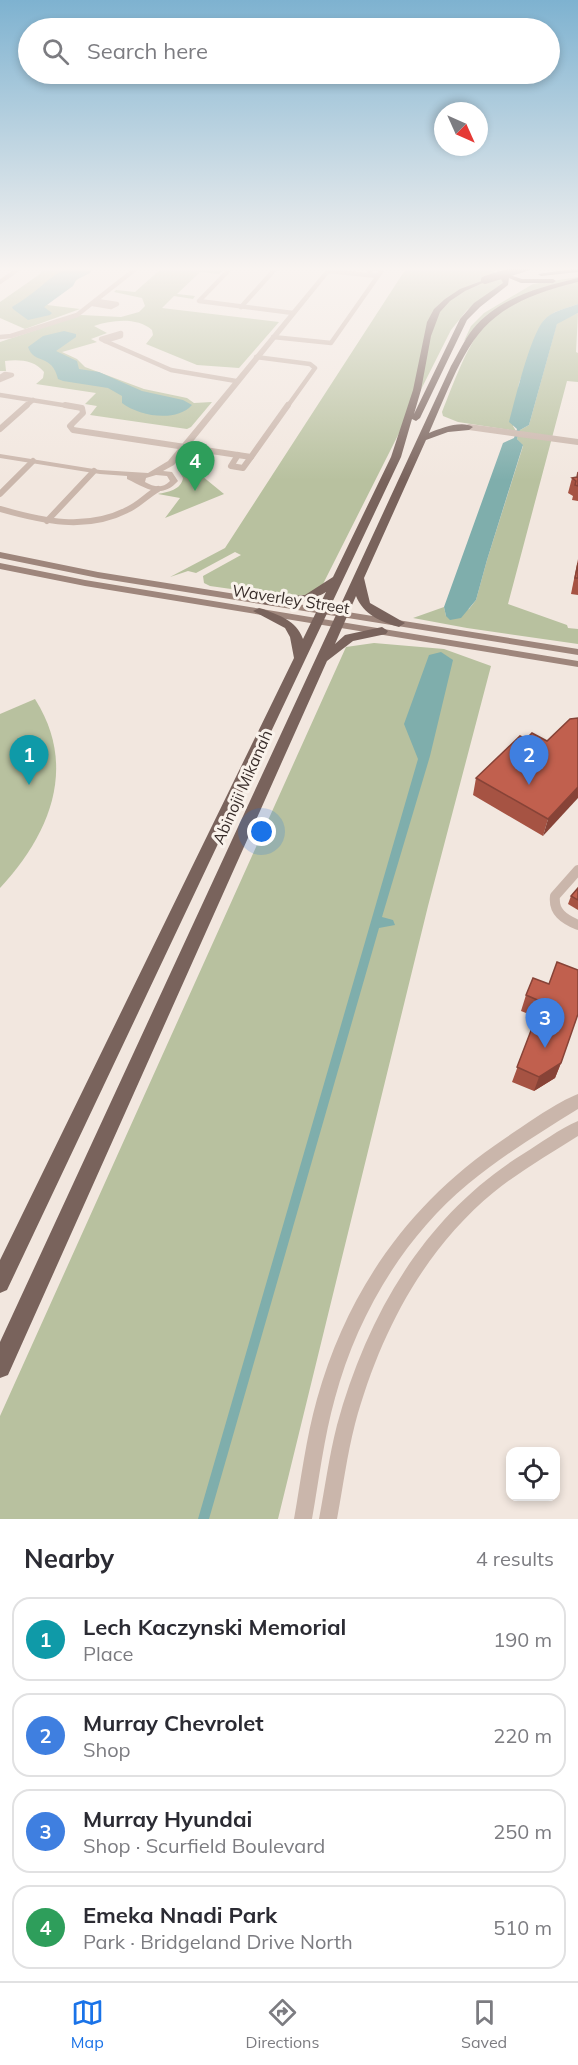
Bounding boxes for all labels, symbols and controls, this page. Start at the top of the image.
search box [18,18,560,84]
icon: search [39,35,72,68]
text: Search here [87,37,208,65]
north arrow [434,102,488,156]
pin: 4 [176,442,214,491]
street label: Waverley Street [231,580,352,618]
street label: Abinojii Mikanah [208,727,276,847]
pin: 1 [9,736,48,785]
pin: 2 [510,736,548,785]
your location [247,817,276,846]
pin: 3 [526,998,564,1048]
map controls [506,1447,560,1501]
button: locate [506,1447,560,1501]
text: Nearby [24,1542,114,1575]
text: 4 results [476,1546,554,1571]
text: Lech Kaczynski Memorial [83,1613,346,1641]
text: 1 [40,1627,52,1652]
text: 190 m [493,1627,552,1652]
text: Place [83,1641,133,1666]
text: Murray Chevrolet [83,1709,264,1737]
text: 2 [40,1723,52,1748]
text: 220 m [493,1723,552,1748]
text: Shop [83,1737,131,1762]
text: Murray Hyundai [83,1805,252,1833]
text: 3 [40,1819,52,1844]
text: 250 m [493,1819,552,1844]
text: Shop · Scurfield Boulevard [83,1833,325,1858]
text: Emeka Nnadi Park [83,1901,277,1929]
text: 4 [40,1915,52,1940]
text: 510 m [493,1915,552,1940]
text: Park · Bridgeland Drive North [83,1929,353,1954]
tab: Map [71,1996,104,2052]
tab: Directions [245,1996,319,2052]
tab: Saved [461,1996,507,2052]

